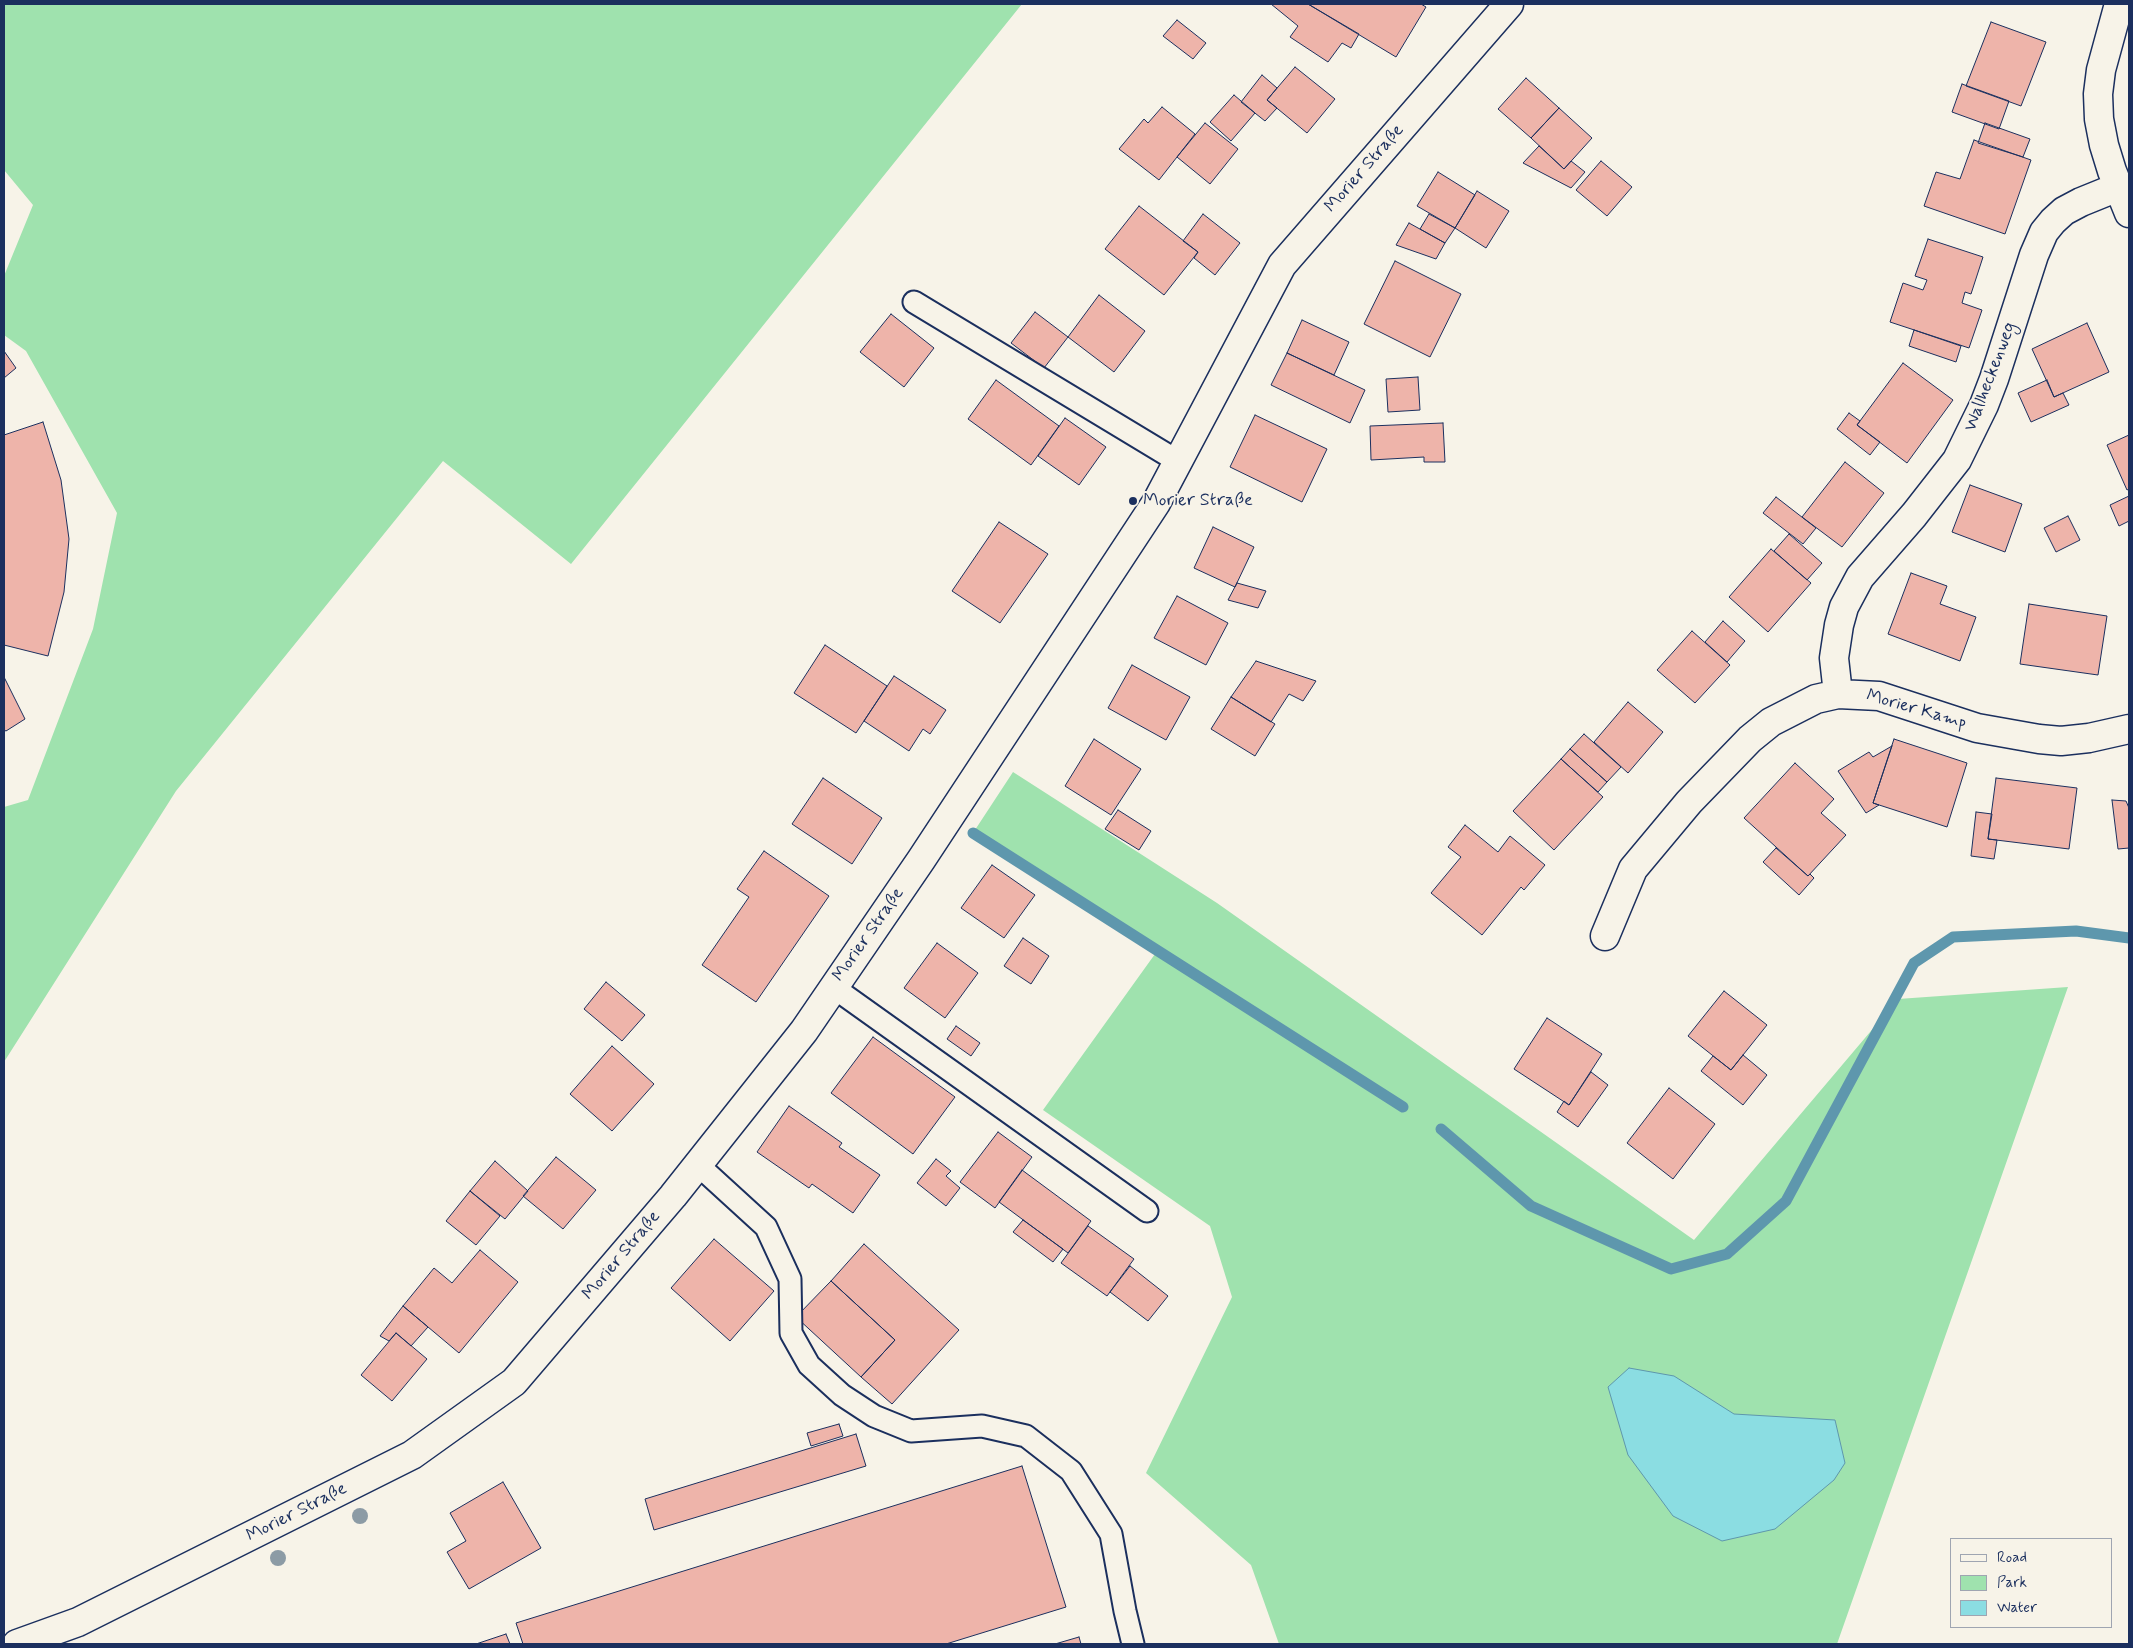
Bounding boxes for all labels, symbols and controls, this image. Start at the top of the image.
street label: Morier Straße [1321,120,1409,218]
street label: Wallheckenweg [1960,319,2022,435]
place label: Morier Straße [1143,490,1253,512]
marker: Morier Straße [1127,495,1139,507]
street label: Morier Kamp [1863,685,1969,735]
street label: Morier Straße [829,884,909,986]
street label: Morier Straße [578,1207,666,1305]
street label: Morier Straße [243,1478,351,1548]
legend [1950,1538,2113,1628]
text: Road [1997,1548,2027,1568]
text: Park [1997,1573,2027,1593]
text: Water [1997,1598,2037,1618]

